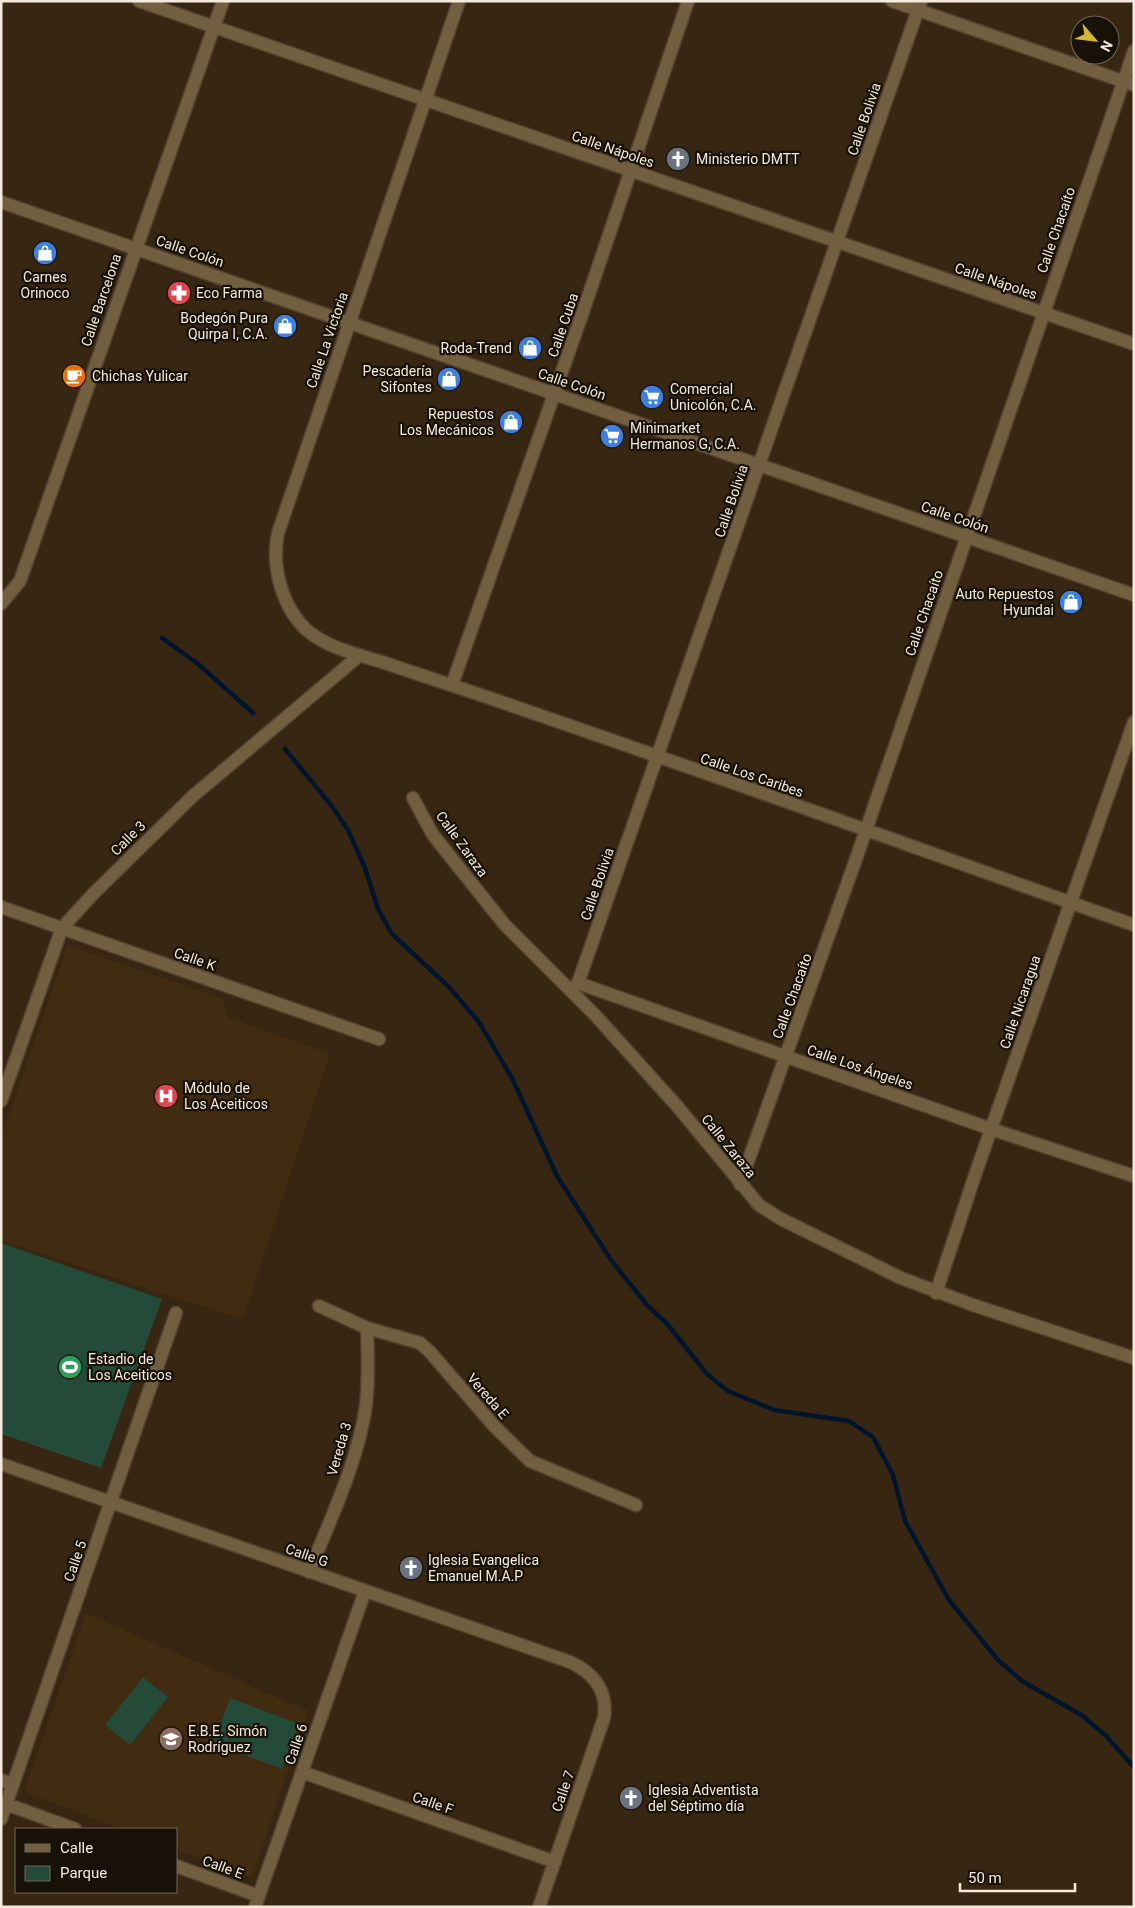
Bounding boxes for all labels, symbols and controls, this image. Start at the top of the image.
north arrow [1070,15,1120,65]
text: N [1097,38,1116,54]
street label: Calle Bolivia [844,81,884,157]
street label: Calle Nápoles [570,127,656,171]
church icon: Ministerio DMTT [665,146,691,172]
place label: Ministerio DMTT [696,151,800,167]
street label: Calle Chacaíto [1034,185,1078,275]
street label: Calle Colón [154,232,226,270]
shop icon: Carnes Orinoco [32,240,58,266]
street label: Calle Barcelona [78,252,124,348]
street label: Calle Nápoles [953,259,1039,303]
place label: Carnes Orinoco [21,269,69,301]
pharmacy icon: Eco Farma [166,280,192,306]
place label: Eco Farma [196,285,262,301]
street label: Calle La Victoria [303,290,351,390]
street label: Calle Cuba [545,291,581,359]
place label: Bodegón Pura Quirpa I, C.A. [180,310,268,342]
shop icon: Bodegón Pura Quirpa I, C.A. [272,313,298,339]
shop icon: Roda-Trend [517,335,543,361]
place label: Roda-Trend [441,340,512,356]
cafe icon: Chichas Yulicar [61,363,87,389]
place label: Pescadería Sifontes [363,363,432,395]
street label: Calle Colón [536,365,608,403]
shop icon: Pescadería Sifontes [436,366,462,392]
place label: Chichas Yulicar [92,368,188,384]
place label: Comercial Unicolón, C.A. [670,381,757,413]
supermarket icon: Comercial Unicolón, C.A. [639,384,665,410]
place label: Repuestos Los Mecánicos [400,406,494,438]
shop icon: Repuestos Los Mecánicos [498,409,524,435]
place label: Minimarket Hermanos G, C.A. [630,420,740,452]
supermarket icon: Minimarket Hermanos G, C.A. [599,423,625,449]
street label: Calle Bolivia [711,463,751,539]
street label: Calle Colón [919,498,991,536]
street label: Calle Chacaíto [902,568,946,658]
place label: Auto Repuestos Hyundai [955,586,1054,618]
shop icon: Auto Repuestos Hyundai [1058,589,1084,615]
street label: Calle Los Caribes [698,750,806,800]
street label: Calle Zaraza [433,808,491,880]
street label: Calle 3 [107,817,149,859]
street label: Calle Bolivia [577,846,617,922]
street label: Calle K [172,944,218,974]
street label: Calle Chacaíto [769,951,815,1041]
street label: Calle Nicaragua [996,953,1044,1051]
street label: Calle Los Ángeles [805,1040,915,1093]
place label: Módulo de Los Aceiticos [184,1080,268,1112]
hospital icon: Módulo de Los Aceiticos [153,1083,179,1109]
street label: Calle Zaraza [699,1111,759,1181]
place label: Estadio de Los Aceiticos [88,1351,172,1383]
sports icon: Estadio de Los Aceiticos [57,1354,83,1380]
street label: Vereda E [464,1370,512,1422]
street label: Vereda 3 [324,1420,354,1478]
street label: Calle 5 [61,1538,89,1584]
street label: Calle G [284,1540,330,1570]
place label: Iglesia Evangelica Emanuel M.A.P [428,1552,539,1584]
church icon: Iglesia Evangelica Emanuel M.A.P [398,1555,424,1581]
street label: Calle 6 [282,1721,310,1767]
place label: E.B.E. Simón Rodríguez [188,1723,267,1755]
school or university icon: E.B.E. Simón Rodríguez [158,1726,184,1752]
street label: Calle 7 [549,1768,577,1814]
place label: Iglesia Adventista del Séptimo día [648,1782,759,1814]
church icon: Iglesia Adventista del Séptimo día [618,1785,644,1811]
street label: Calle F [410,1789,456,1818]
legend [15,1828,178,1893]
text: Calle [60,1839,93,1857]
street label: Calle E [200,1852,246,1882]
scale bar [960,1860,1075,1892]
text: Parque [60,1864,107,1882]
text: 50 m [968,1869,1002,1887]

